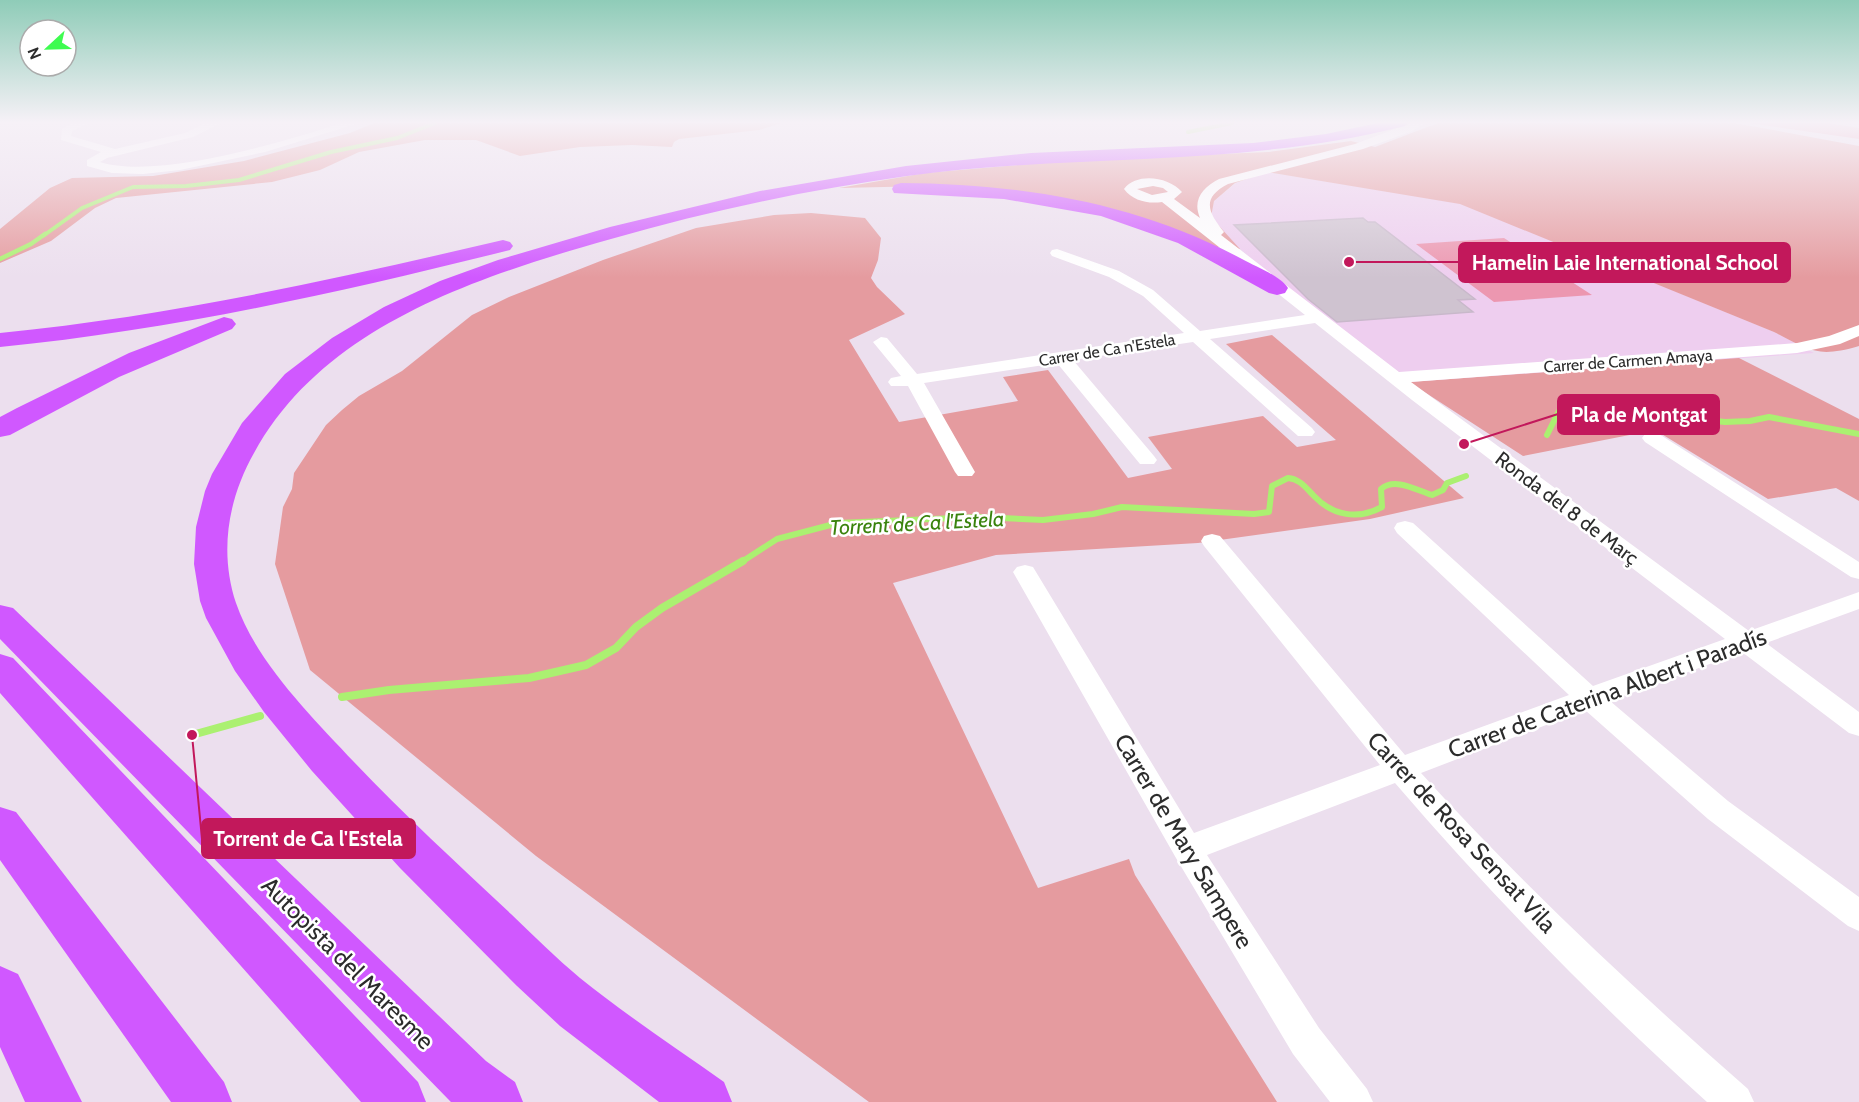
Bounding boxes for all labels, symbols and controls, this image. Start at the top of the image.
north arrow [18,18,78,78]
text: N [24,45,45,62]
callout: Hamelin Laie International School [1459,243,1790,282]
text: Hamelin Laie International School [1472,250,1779,275]
street label: Carrer de Ca n'Estela [1037,330,1177,370]
street label: Carrer de Carmen Amaya [1543,346,1713,376]
callout: Pla de Montgat [1558,395,1719,434]
text: Pla de Montgat [1571,402,1707,427]
street label: Ronda del 8 de Març [1491,446,1643,570]
water label: Torrent de Ca l'Estela [829,506,1005,540]
street label: Carrer de Caterina Albert i Paradís [1444,622,1770,764]
street label: Carrer de Rosa Sensat Vila [1361,726,1563,939]
street label: Carrer de Mary Sampere [1108,728,1260,954]
callout: Torrent de Ca l'Estela [202,819,415,858]
text: Torrent de Ca l'Estela [213,826,403,851]
street label: Autopista del Maresme [256,871,440,1055]

